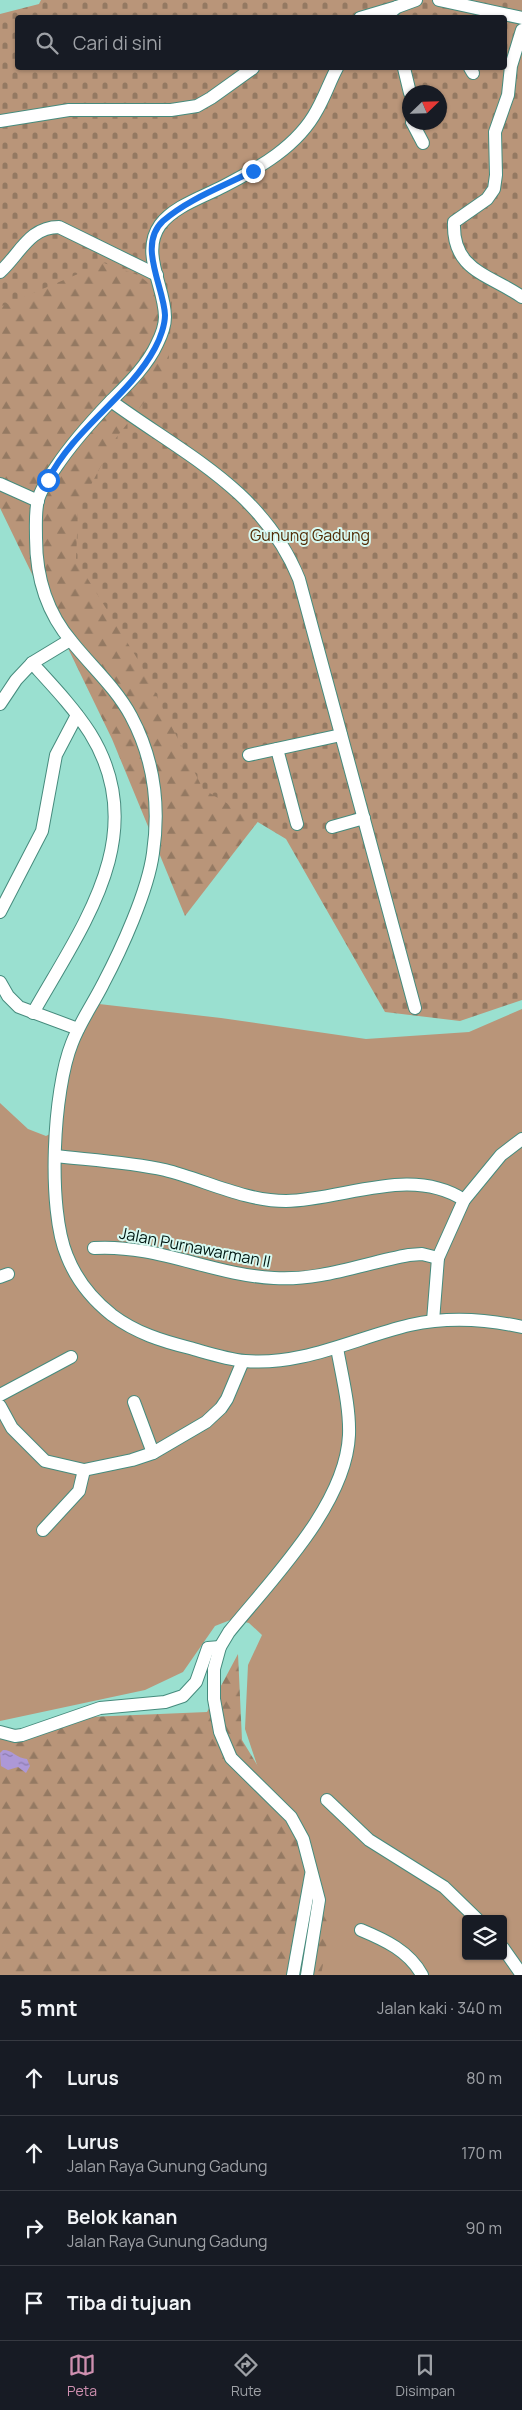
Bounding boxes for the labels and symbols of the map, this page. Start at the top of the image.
north arrow [402,85,447,130]
route end [242,160,265,183]
route start [37,469,60,492]
park label: Gunung Gadung [250,524,370,546]
street label: Jalan Purnawarman II [117,1222,273,1272]

